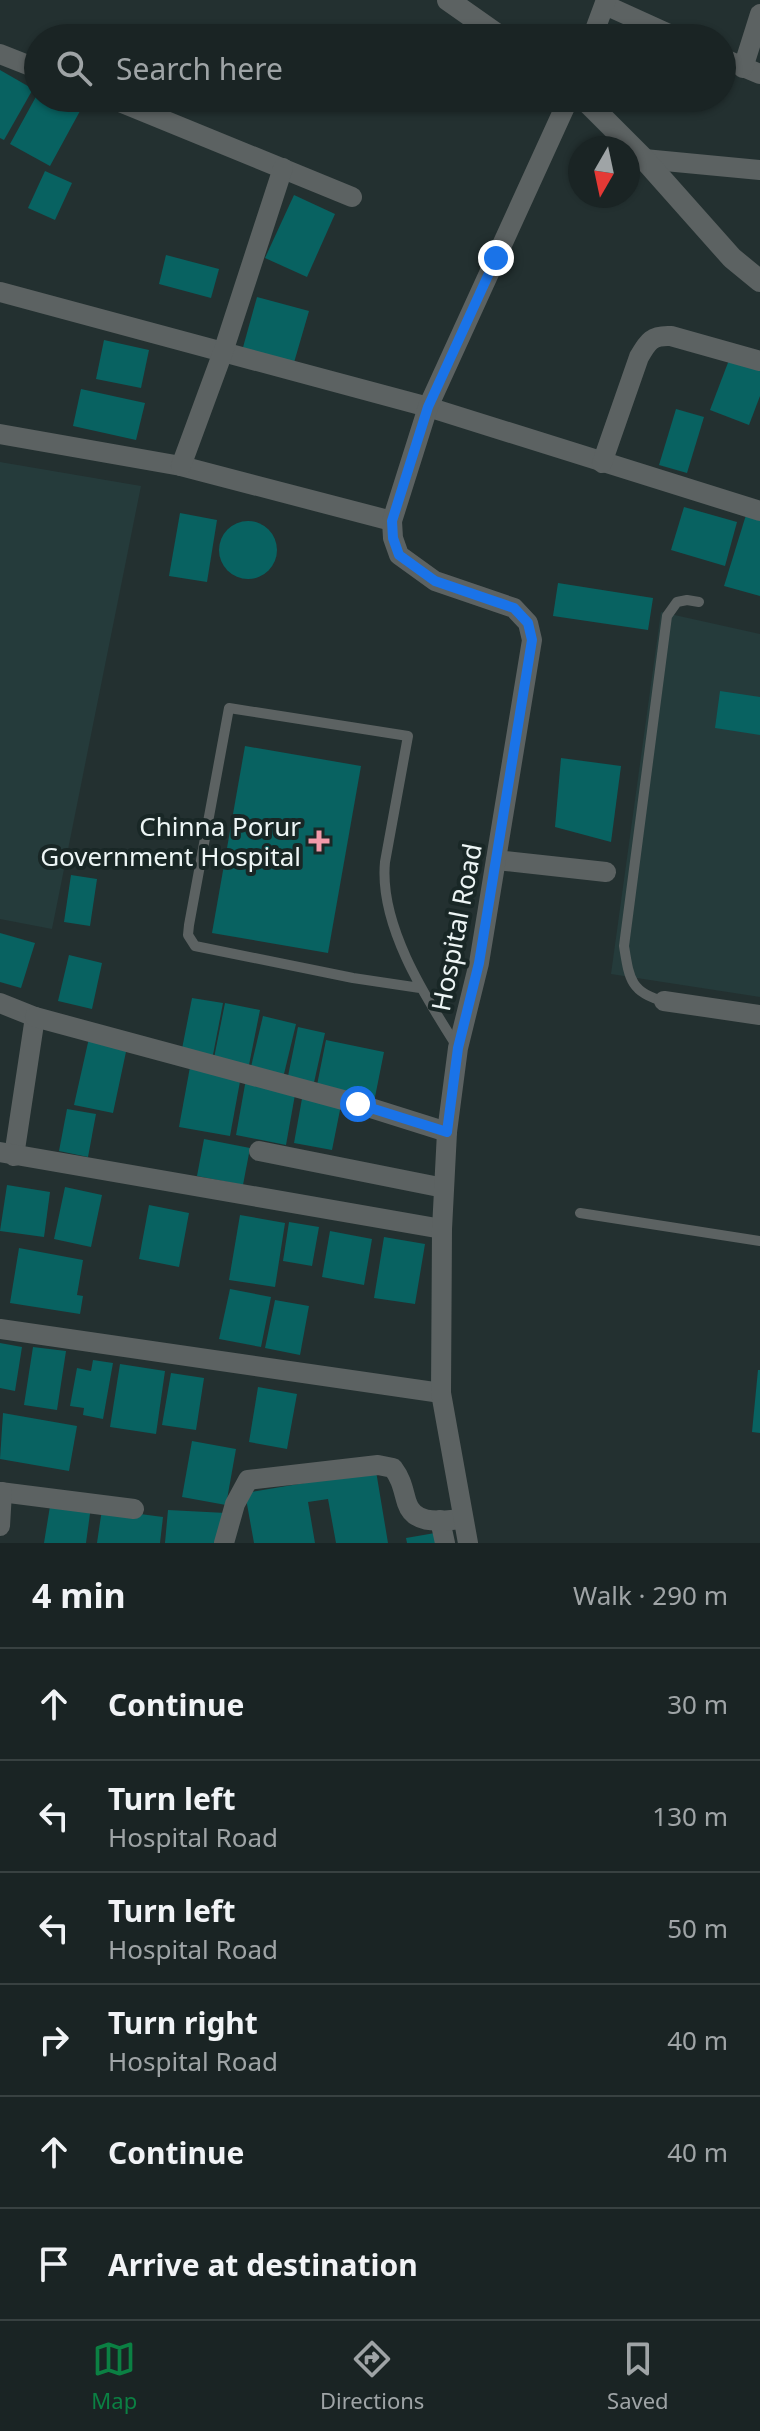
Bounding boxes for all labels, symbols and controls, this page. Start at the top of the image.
search box [24,24,736,112]
icon: search [52,46,96,90]
text: Search here [116,48,283,89]
north arrow [568,136,640,208]
route end [478,240,514,276]
place label: Chinna Porur Government Hospital [40,808,301,874]
marker: Chinna Porur Government Hospital [308,830,330,852]
street label: Hospital Road [422,840,490,1014]
route start [340,1086,376,1122]
text: 4 min [32,1572,126,1618]
text: Walk · 290 m [573,1577,728,1613]
icon: ahead [32,1682,76,1726]
text: Continue [108,1684,244,1725]
text: 30 m [667,1686,728,1722]
text: Turn left [108,1778,236,1819]
icon: left [32,1794,76,1838]
text: 130 m [652,1798,728,1834]
text: Hospital Road [108,1819,278,1855]
text: Turn left [108,1890,236,1931]
icon: left [32,1906,76,1950]
text: 50 m [667,1910,728,1946]
text: Hospital Road [108,1931,278,1967]
text: Turn right [108,2002,258,2043]
icon: right [32,2018,76,2062]
text: 40 m [667,2022,728,2058]
text: Hospital Road [108,2043,278,2079]
icon: ahead [32,2130,76,2174]
text: Continue [108,2132,244,2173]
text: 40 m [667,2134,728,2170]
icon: arrive [32,2242,76,2286]
text: Arrive at destination [108,2244,418,2285]
tab: Map [91,2337,137,2415]
tab: Directions [320,2337,424,2415]
tab: Saved [607,2337,669,2415]

